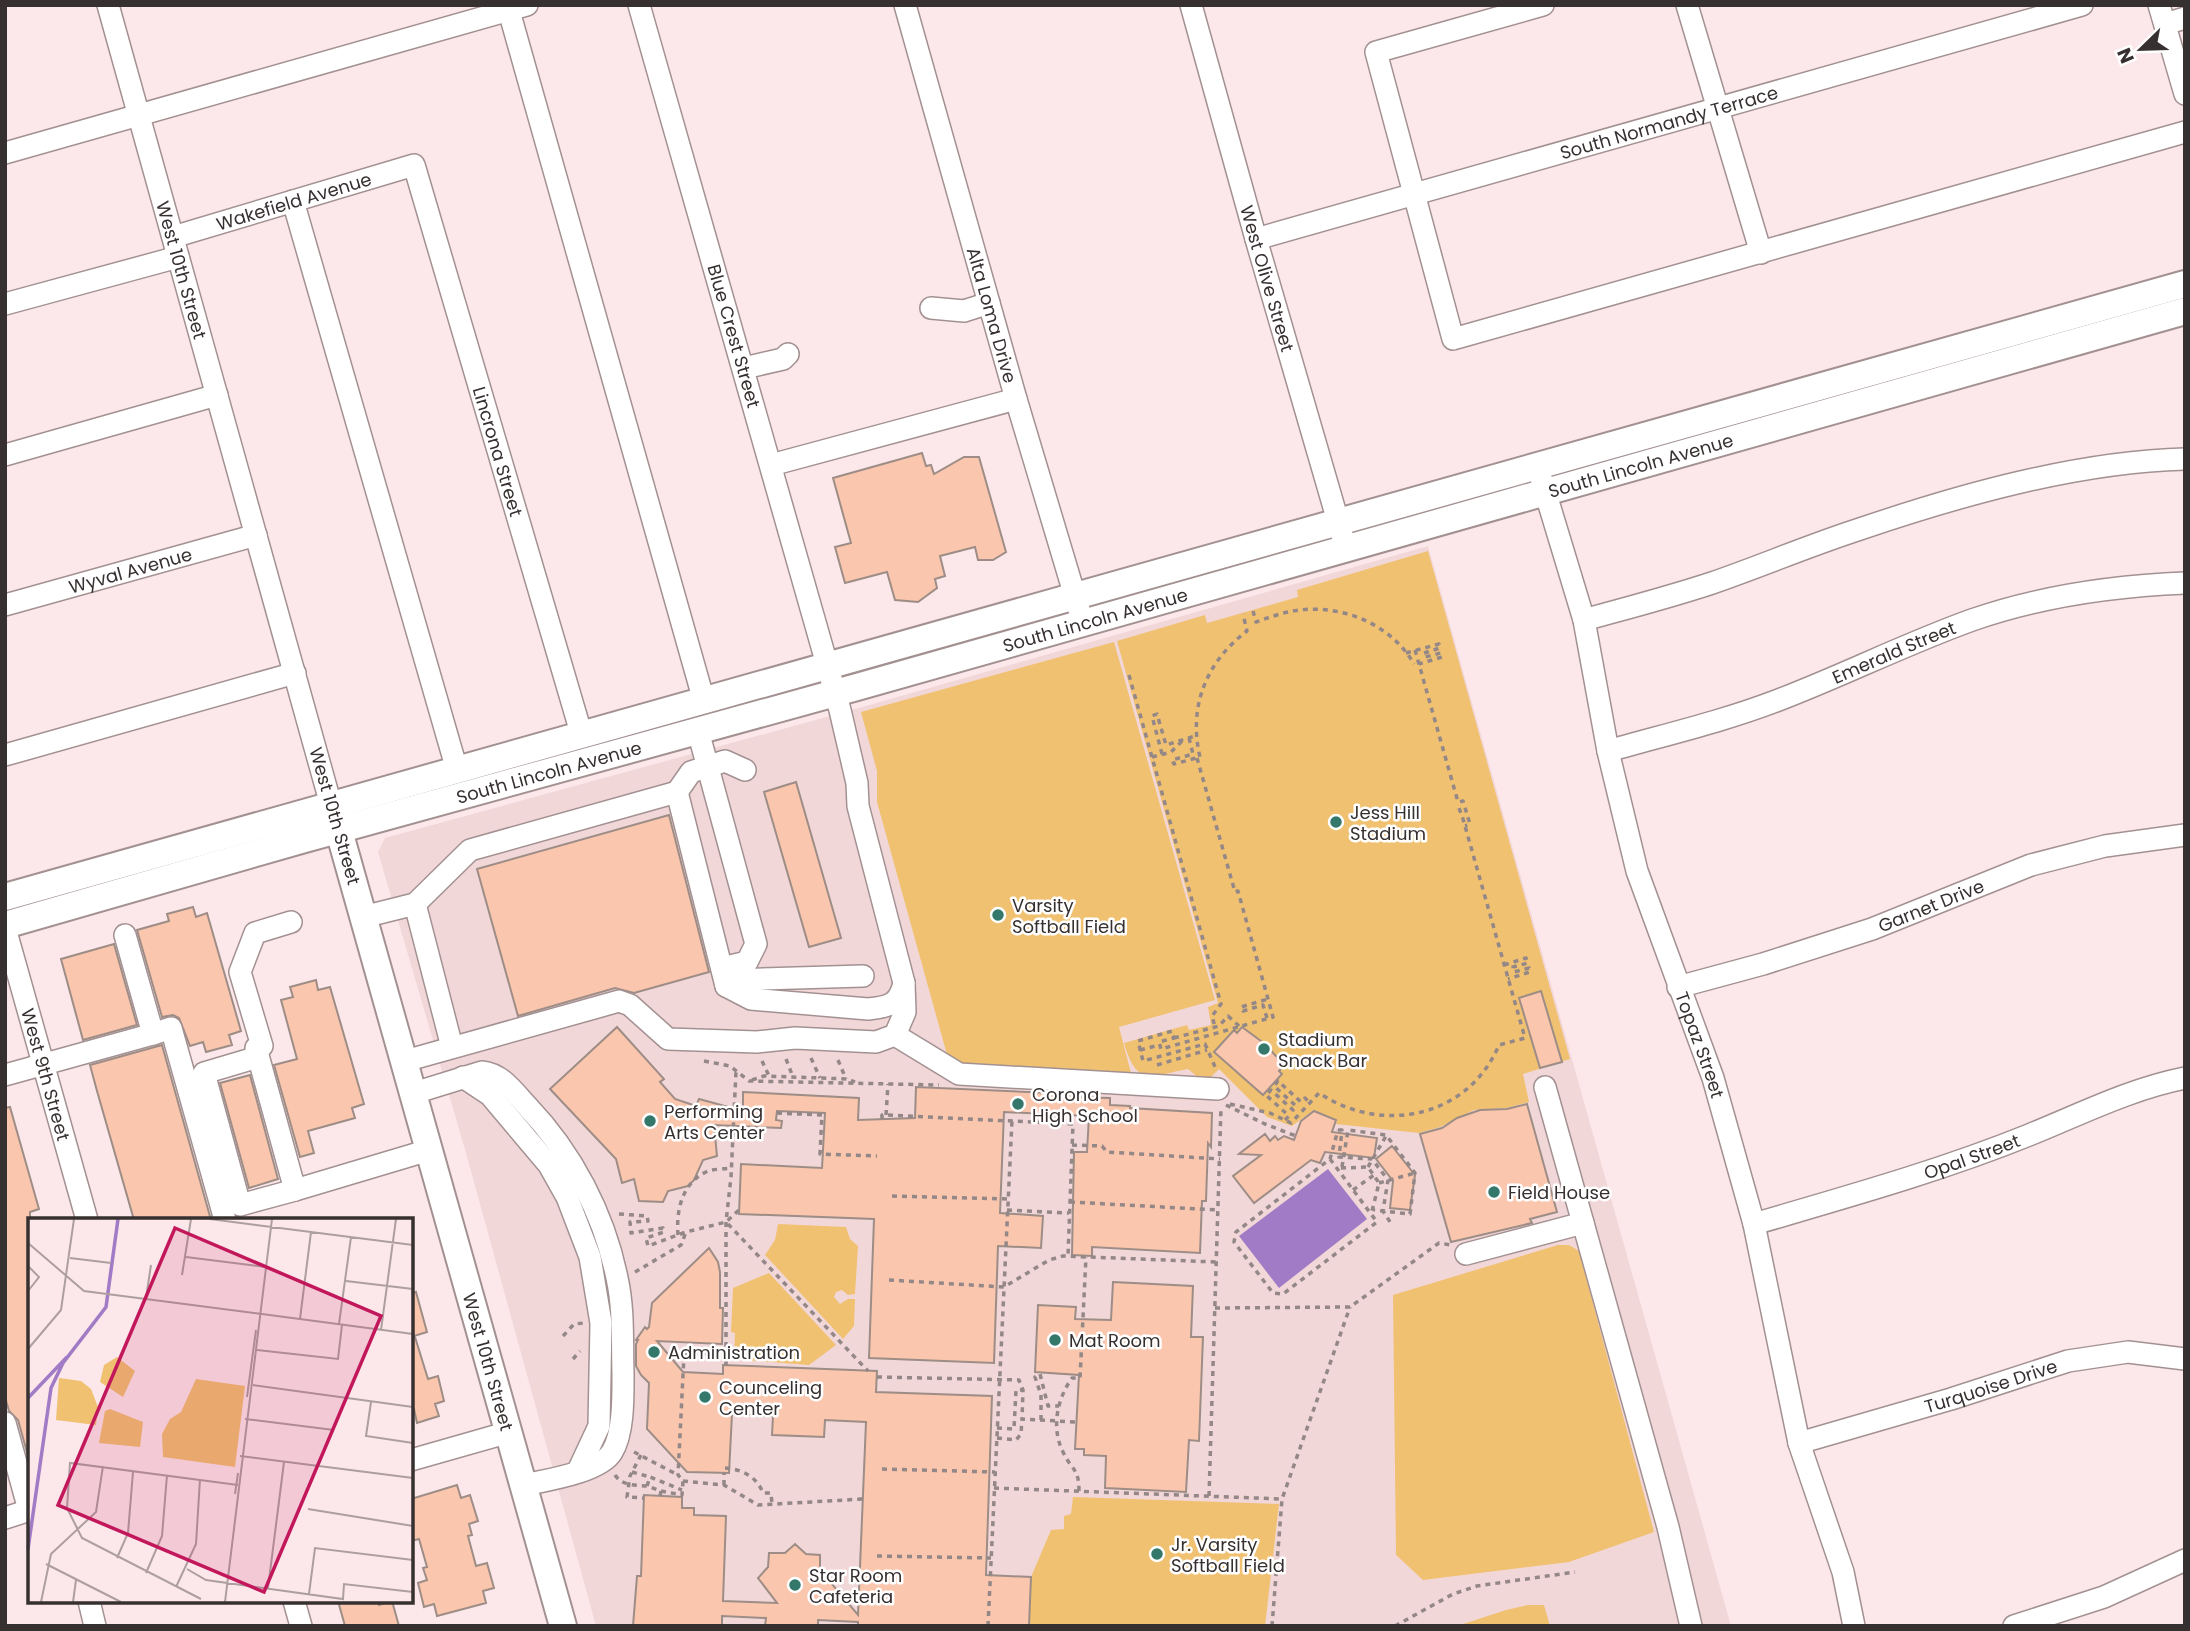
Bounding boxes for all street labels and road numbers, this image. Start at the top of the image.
street label: South Normandy Terrace [1557,79,1781,165]
street label: Wakefield Avenue [213,166,374,236]
street label: West 10th Street [151,198,213,342]
street label: West Olive Street [1235,202,1301,355]
street label: Alta Loma Drive [961,244,1023,386]
street label: Blue Crest Street [702,261,766,411]
street label: Lincrona Street [467,383,529,519]
street label: South Lincoln Avenue [1545,427,1736,503]
street label: Wyval Avenue [66,541,195,599]
street label: South Lincoln Avenue [1000,582,1190,658]
street label: Emerald Street [1828,615,1959,689]
street label: South Lincoln Avenue [453,734,644,809]
street label: West 10th Street [303,744,367,888]
street label: Garnet Drive [1874,873,1988,938]
street label: Topaz Street [1670,988,1730,1101]
street label: West 9th Street [16,1005,77,1143]
street label: Opal Street [1920,1127,2023,1185]
street label: West 10th Street [457,1290,520,1434]
street label: Turquoise Drive [1921,1353,2060,1419]

